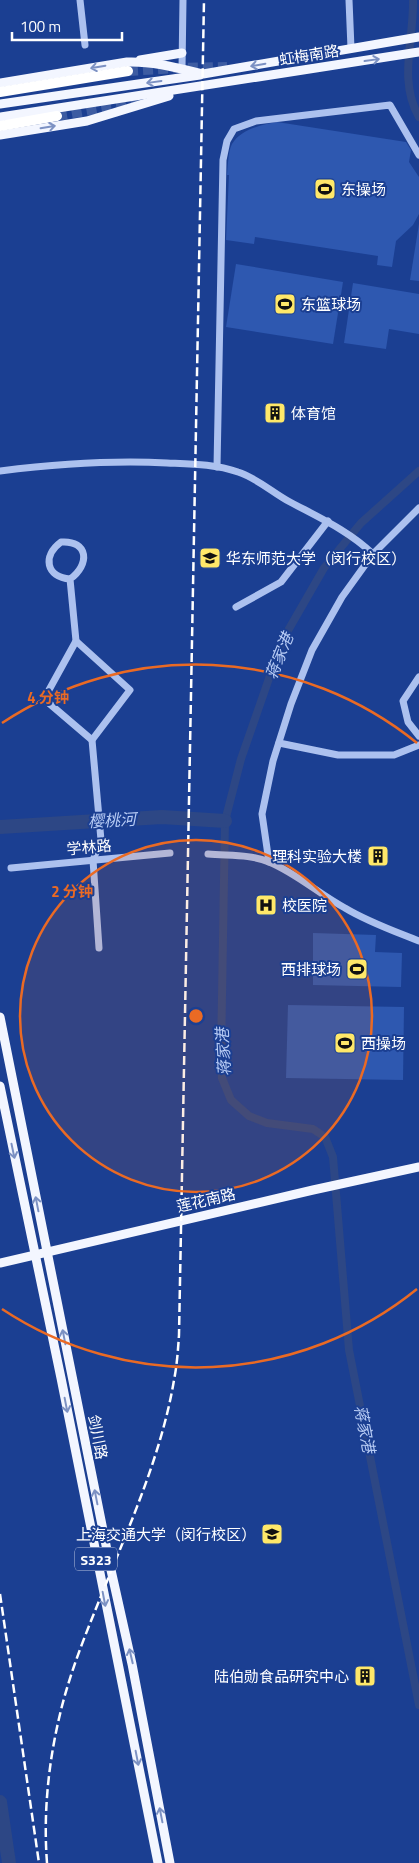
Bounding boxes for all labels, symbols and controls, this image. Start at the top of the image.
scale bar [12,10,122,42]
text: 100 m [20,15,61,38]
street label: 虹梅南路 [278,39,340,71]
one-way arrow [364,54,380,64]
one-way arrow [250,60,266,70]
one-way arrow [90,62,106,72]
one-way arrow [147,78,163,88]
one-way arrow [40,122,56,132]
sports icon: 东操场 [313,177,337,201]
place label: 东操场 [341,178,386,201]
sports icon: 东篮球场 [273,292,297,316]
place label: 东篮球场 [301,293,361,316]
building icon: 体育馆 [263,401,287,425]
place label: 体育馆 [291,402,336,425]
school or university icon: 华东师范大学（闵行校区） [198,546,222,570]
place label: 华东师范大学（闵行校区） [226,547,406,570]
water label: 蒋家港 [259,627,300,683]
text: 4 分钟 [27,686,69,709]
water label: 樱桃河 [87,807,140,833]
street label: 学林路 [66,834,112,860]
building icon: 理科实验大楼 [366,844,390,868]
place label: 理科实验大楼 [272,845,362,868]
text: 2 分钟 [51,880,93,903]
hospital icon: 校医院 [254,893,278,917]
place label: 校医院 [282,894,327,917]
sports icon: 西排球场 [345,957,369,981]
place label: 西排球场 [281,958,341,981]
centre of rings [187,1007,205,1025]
water label: 蒋家港 [210,1025,236,1077]
sports icon: 西操场 [333,1031,357,1055]
place label: 西操场 [361,1032,406,1055]
one-way arrow [9,1143,19,1159]
street label: 莲花南路 [174,1182,238,1218]
one-way arrow [32,1196,42,1212]
one-way arrow [59,1330,69,1346]
one-way arrow [62,1397,72,1413]
water label: 蒋家港 [349,1403,382,1457]
street label: 剑川路 [82,1413,114,1461]
one-way arrow [91,1489,101,1505]
school or university icon: 上海交通大学（闵行校区） [260,1522,284,1546]
place label: 上海交通大学（闵行校区） [76,1523,256,1546]
road number: S323 [75,1548,117,1570]
one-way arrow [100,1590,110,1606]
one-way arrow [126,1648,135,1664]
building icon: 陆伯勋食品研究中心 [353,1664,377,1688]
place label: 陆伯勋食品研究中心 [214,1665,349,1688]
one-way arrow [133,1750,142,1766]
one-way arrow [155,1808,165,1824]

